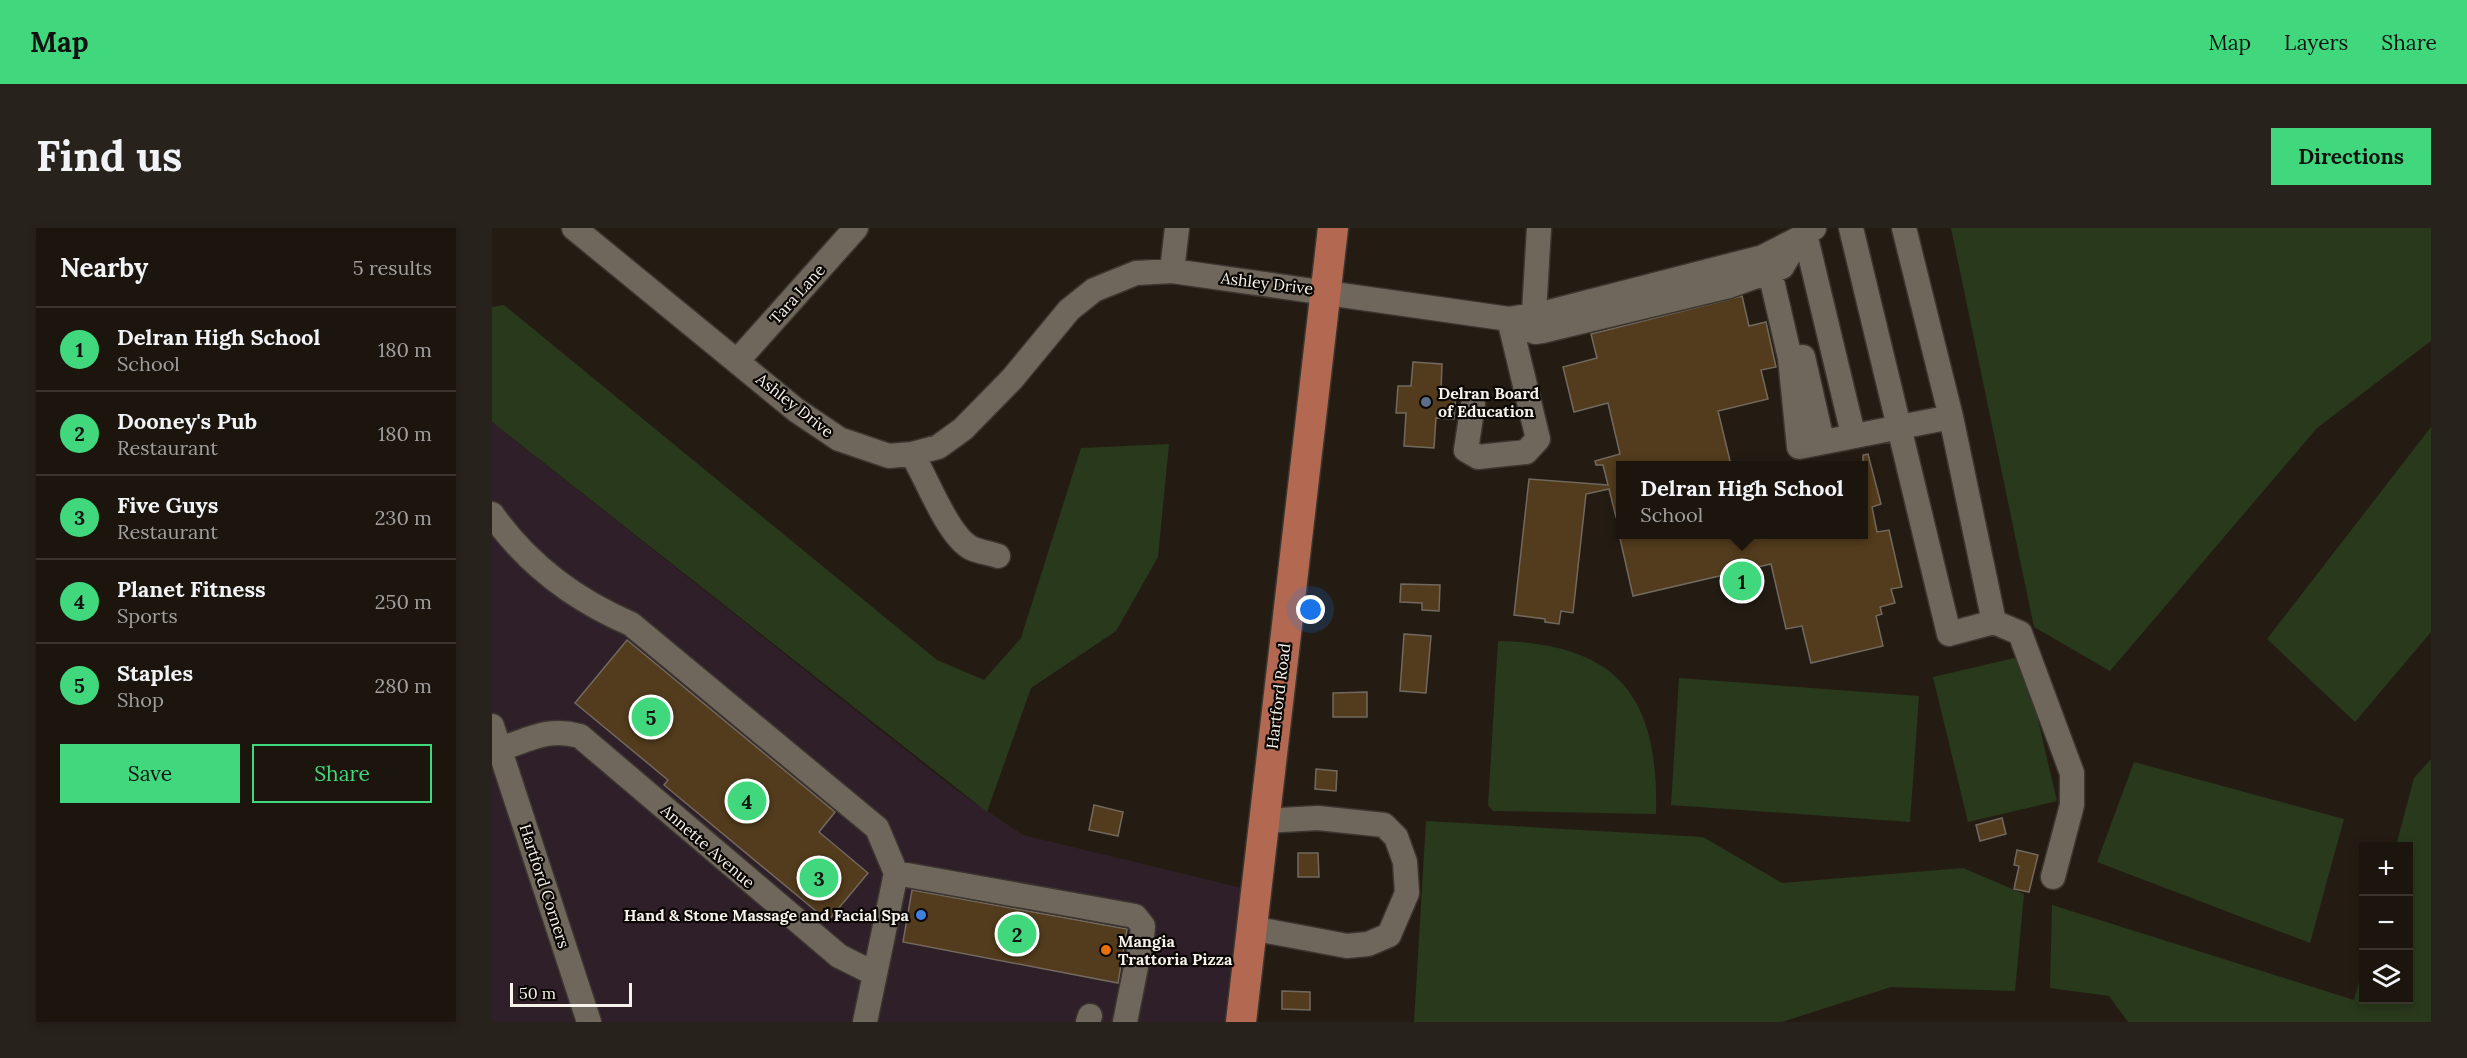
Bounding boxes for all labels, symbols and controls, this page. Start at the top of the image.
text: Map [30,24,89,60]
text: Map [2208,29,2251,56]
text: Layers [2284,29,2348,56]
text: Share [2381,29,2437,56]
button: Directions [2271,128,2431,185]
text: Find us [36,129,182,183]
text: Nearby [60,251,148,284]
text: 5 results [353,255,432,280]
street label: Tara Lane [765,260,829,328]
street label: Ashley Drive [1219,267,1315,299]
text: Delran High School [117,323,320,351]
text: 1 [75,337,84,362]
text: 180 m [378,337,432,362]
text: School [117,351,180,376]
street label: Ashley Drive [752,368,838,442]
place label: Delran Board of Education [1438,383,1540,421]
marker: Delran Board of Education [1419,395,1433,409]
text: Dooney's Pub [117,407,257,435]
text: 2 [74,421,85,446]
text: 180 m [378,421,432,446]
text: Restaurant [117,435,218,460]
popup [1616,461,1868,539]
text: Delran High School [1640,474,1844,502]
text: Five Guys [117,491,218,519]
text: School [1640,502,1703,527]
text: 3 [74,505,85,530]
text: 230 m [375,505,432,530]
text: Restaurant [117,519,218,544]
pin: 1 [1722,558,1762,604]
text: Planet Fitness [117,575,266,603]
text: 4 [74,589,85,614]
text: 250 m [375,589,432,614]
your location [1296,595,1325,624]
text: Sports [117,603,178,628]
street label: Hartford Road [1262,642,1294,750]
text: Staples [117,659,193,687]
text: 5 [74,673,85,698]
text: 280 m [374,673,432,698]
text: Shop [117,687,164,712]
pin: 5 [632,694,670,740]
button: Save [60,744,240,803]
button: Share [252,744,432,803]
pin: 4 [728,778,766,824]
street label: Annette Avenue [656,799,759,892]
street label: Hartford Corners [516,821,574,951]
map controls [2359,842,2413,1004]
button: + [2359,842,2413,896]
pin: 3 [800,856,838,900]
button: − [2359,896,2413,950]
place label: Hand & Stone Massage and Facial Spa [624,905,910,925]
marker: Hand & Stone Massage and Facial Spa [914,908,928,922]
pin: 2 [998,912,1036,956]
place label: Mangia Trattoria Pizza [1118,931,1233,969]
marker: Mangia Trattoria Pizza [1099,943,1113,957]
button: layers [2359,950,2413,1004]
scale bar [510,980,632,1008]
text: 50 m [519,983,556,1003]

